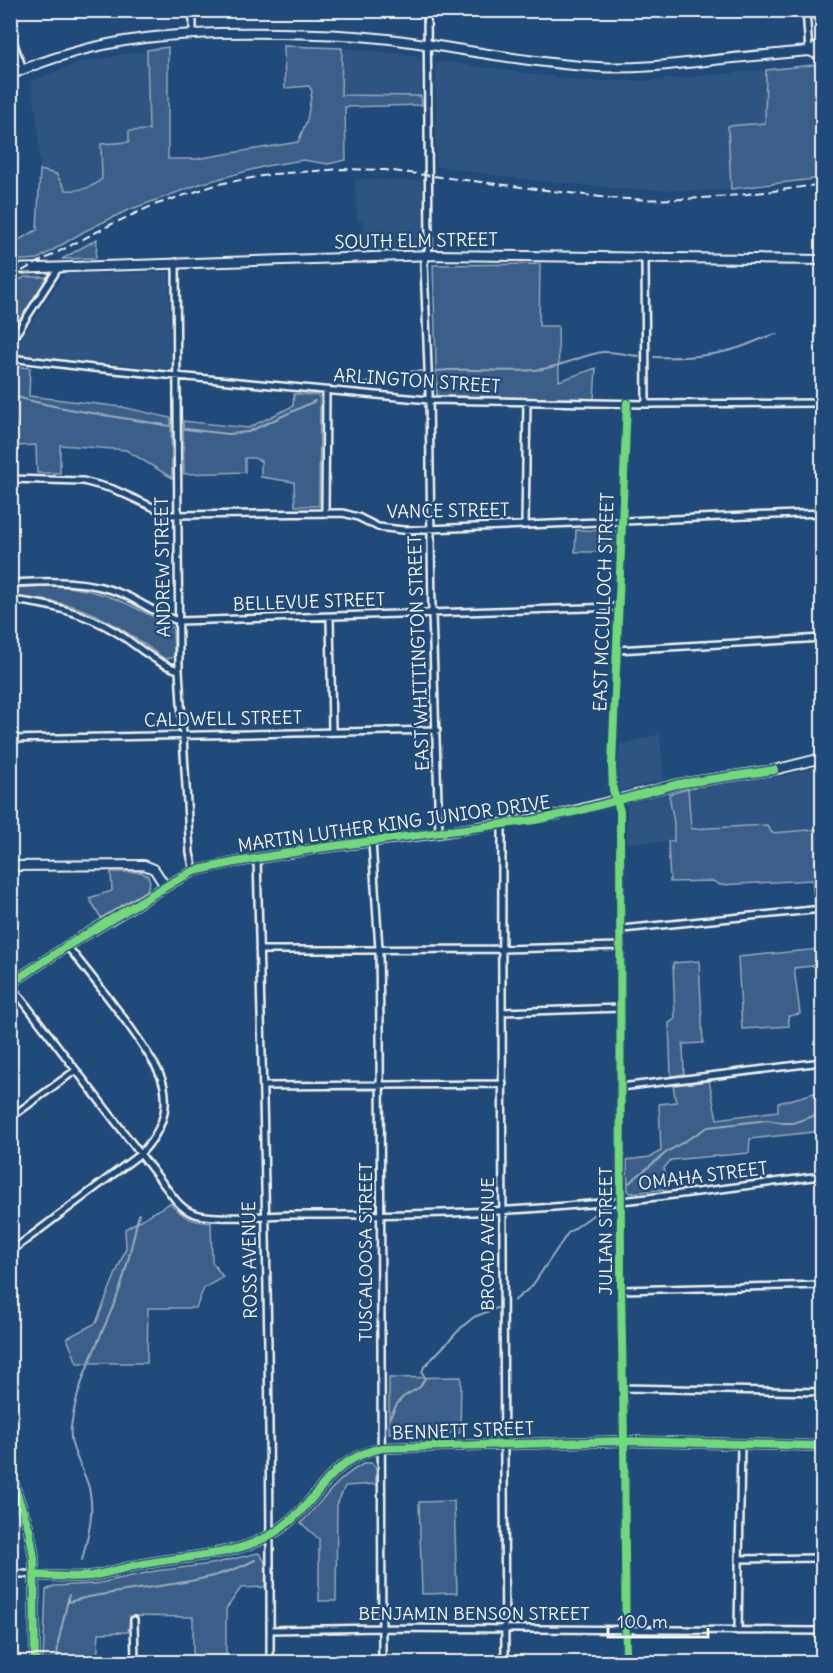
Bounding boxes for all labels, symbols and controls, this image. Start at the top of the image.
street label: SOUTH ELM STREET [334,228,498,253]
street label: ARLINGTON STREET [333,363,501,398]
street label: EAST MCCULLOCH STREET [588,492,619,712]
street label: ANDREW STREET [150,496,175,638]
street label: VANCE STREET [386,498,510,523]
street label: EAST WHITTINGTON STREET [403,535,434,771]
street label: BELLEVUE STREET [232,587,385,616]
street label: CALDWELL STREET [144,706,302,731]
street label: MARTIN LUTHER KING JUNIOR DRIVE [236,790,552,857]
street label: OMAHA STREET [637,1156,769,1195]
street label: TUSCALOOSA STREET [354,1162,377,1342]
street label: JULIAN STREET [594,1167,617,1295]
street label: BROAD AVENUE [476,1177,499,1311]
street label: ROSS AVENUE [237,1201,262,1319]
street label: BENNETT STREET [391,1417,534,1444]
scale bar [608,1601,708,1639]
street label: BENJAMIN BENSON STREET [358,1602,590,1625]
text: 100 m [617,1610,668,1633]

